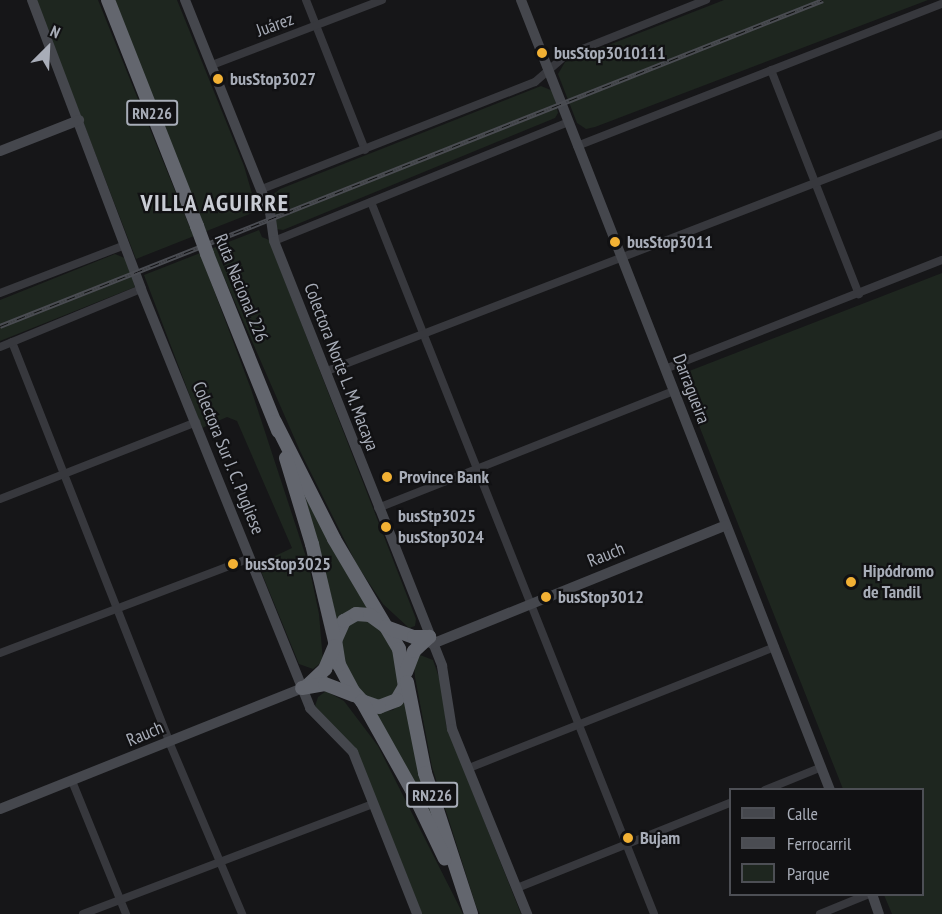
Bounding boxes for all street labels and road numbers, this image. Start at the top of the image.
street label: Juárez [253,8,297,42]
road number: RN226 [125,100,179,126]
street label: Ruta Nacional 226 [209,231,273,345]
street label: Colectora Norte L. M. Macaya [299,279,383,455]
street label: Darragueira [668,351,714,427]
street label: Colectora Sur J. C. Pugliese [187,377,269,539]
street label: Rauch [584,538,628,572]
street label: Rauch [123,717,167,751]
road number: RN226 [405,782,459,808]

